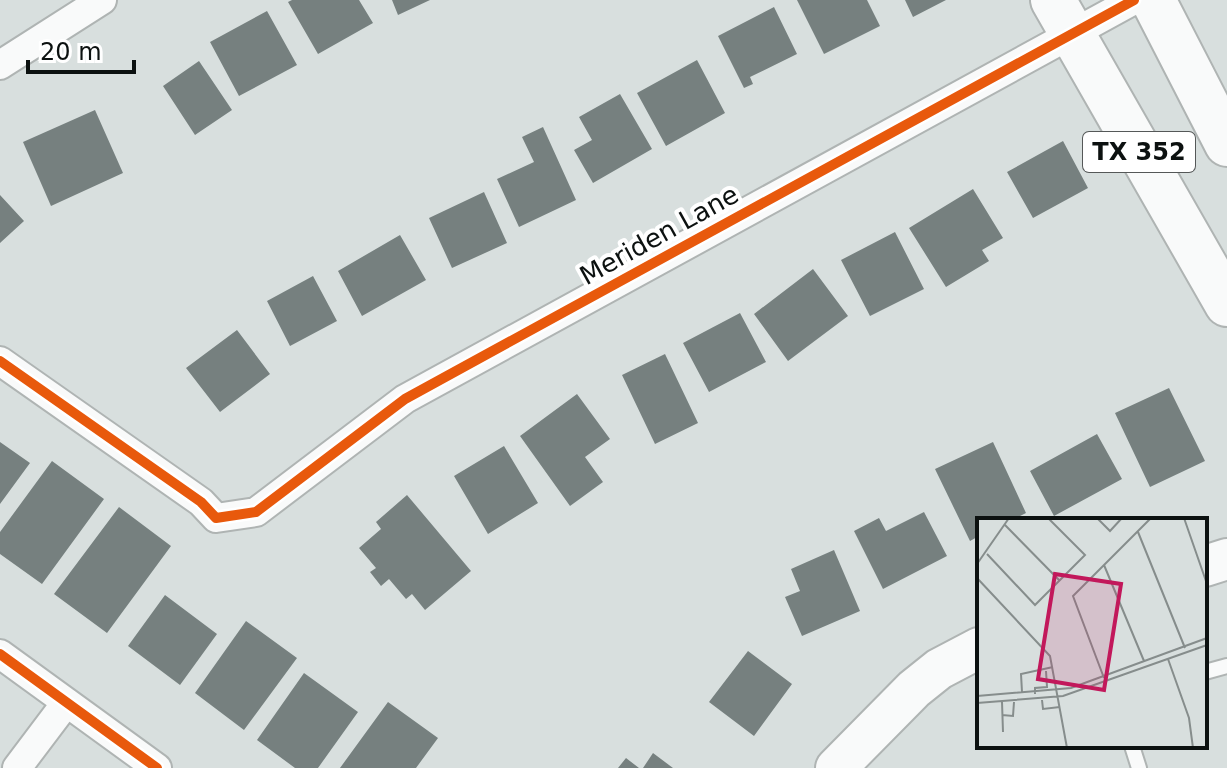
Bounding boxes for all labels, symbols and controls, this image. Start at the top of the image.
scale bar [28,24,134,74]
text: 20 m [40,38,102,66]
road number: TX 352 [1083,132,1195,172]
street label: Meriden Lane [575,179,743,291]
inset map [977,518,1207,748]

